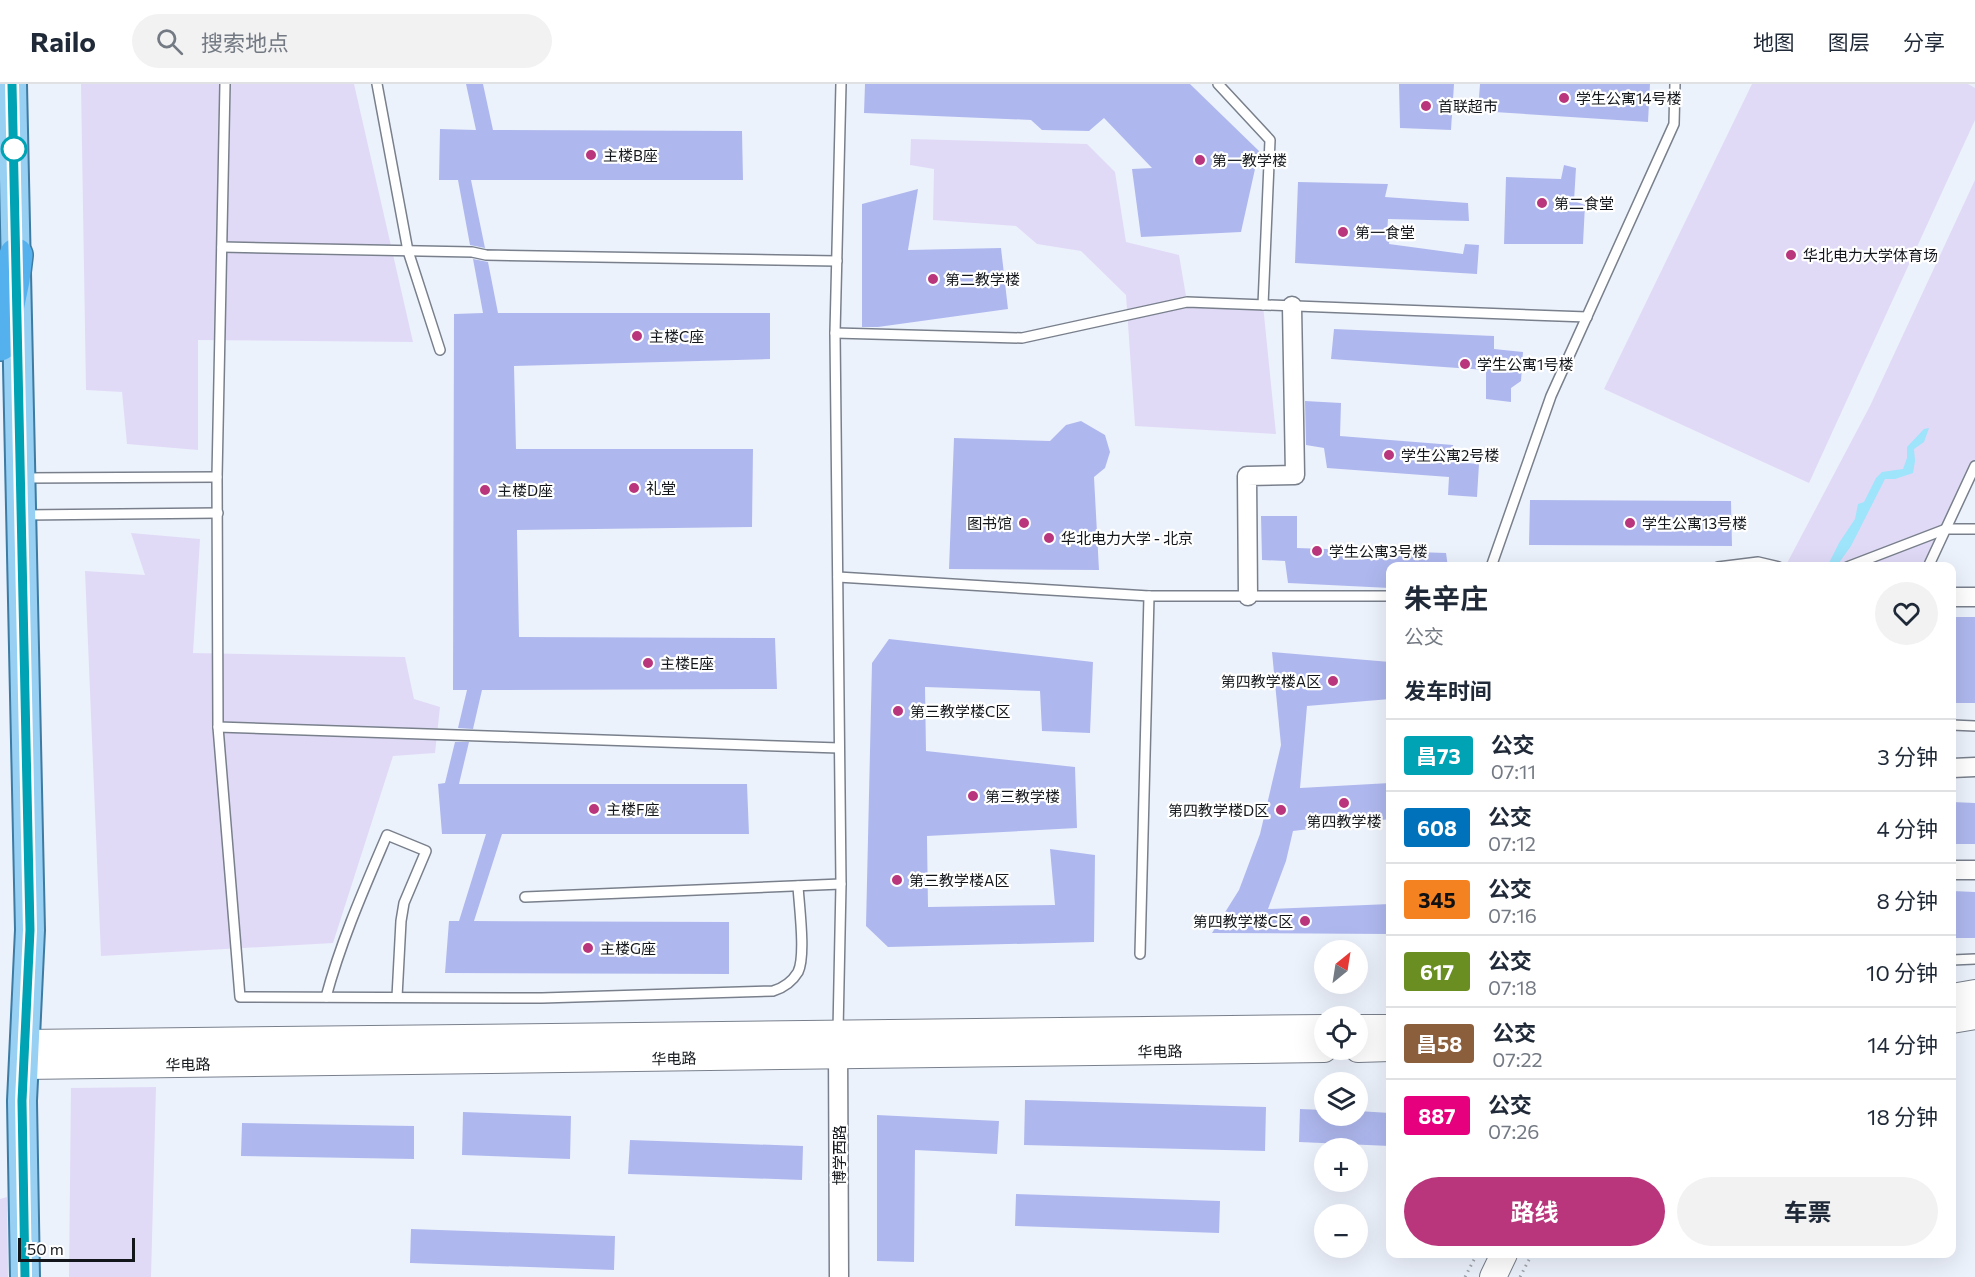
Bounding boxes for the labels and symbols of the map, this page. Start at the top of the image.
place label: 学生公寓14号楼 [1576,89,1681,107]
marker: 学生公寓14号楼 [1557,91,1571,105]
place label: 首联超市 [1438,97,1498,115]
marker: 首联超市 [1419,99,1433,113]
unlabelled marker [1,136,27,162]
place label: 主楼B座 [603,146,658,164]
marker: 主楼B座 [584,148,598,162]
place label: 第一教学楼 [1212,151,1287,169]
marker: 第一教学楼 [1193,153,1207,167]
place label: 第二食堂 [1554,194,1614,212]
marker: 第二食堂 [1535,196,1549,210]
place label: 第一食堂 [1355,223,1415,241]
marker: 第一食堂 [1336,225,1350,239]
place label: 华北电力大学体育场 [1803,246,1938,264]
marker: 华北电力大学体育场 [1784,248,1798,262]
place label: 第二教学楼 [945,270,1020,288]
marker: 第二教学楼 [926,272,940,286]
place label: 主楼C座 [649,327,704,345]
marker: 主楼C座 [630,329,644,343]
place label: 学生公寓1号楼 [1477,355,1573,373]
marker: 学生公寓1号楼 [1458,357,1472,371]
place label: 学生公寓2号楼 [1401,446,1499,464]
marker: 学生公寓2号楼 [1382,448,1396,462]
place label: 礼堂 [646,479,676,497]
place label: 主楼D座 [497,481,553,499]
marker: 礼堂 [627,481,641,495]
marker: 主楼D座 [478,483,492,497]
place label: 图书馆 [967,514,1012,532]
place label: 学生公寓13号楼 [1642,514,1747,532]
marker: 图书馆 [1017,516,1031,530]
marker: 学生公寓13号楼 [1623,516,1637,530]
place label: 华北电力大学 - 北京 [1061,529,1193,547]
marker: 华北电力大学 - 北京 [1042,531,1056,545]
place label: 学生公寓3号楼 [1329,542,1428,560]
marker: 学生公寓3号楼 [1310,544,1324,558]
place label: 主楼E座 [660,654,714,672]
marker: 主楼E座 [641,656,655,670]
place label: 第四教学楼A区 [1221,672,1321,690]
marker: 第四教学楼A区 [1326,674,1340,688]
place label: 第三教学楼C区 [910,702,1010,720]
marker: 第三教学楼C区 [891,704,905,718]
place label: 第三教学楼 [985,787,1060,805]
marker: 第三教学楼 [966,789,980,803]
marker: 第四教学楼 [1337,796,1351,810]
place label: 主楼F座 [606,800,660,818]
place label: 第四教学楼D区 [1168,801,1269,819]
marker: 主楼F座 [587,802,601,816]
marker: 第四教学楼D区 [1274,803,1288,817]
place label: 第四教学楼 [1306,812,1382,830]
place label: 第三教学楼A区 [909,871,1009,889]
marker: 第三教学楼A区 [890,873,904,887]
place label: 第四教学楼C区 [1193,912,1293,930]
marker: 第四教学楼C区 [1298,914,1312,928]
place label: 主楼G座 [600,939,656,957]
north arrow [1314,940,1368,994]
marker: 主楼G座 [581,941,595,955]
street label: 华电路 [1137,1042,1183,1060]
street label: 华电路 [651,1049,697,1067]
street label: 华电路 [165,1055,211,1073]
street label: 博学西路 [830,1125,848,1185]
scale bar [18,1235,135,1262]

